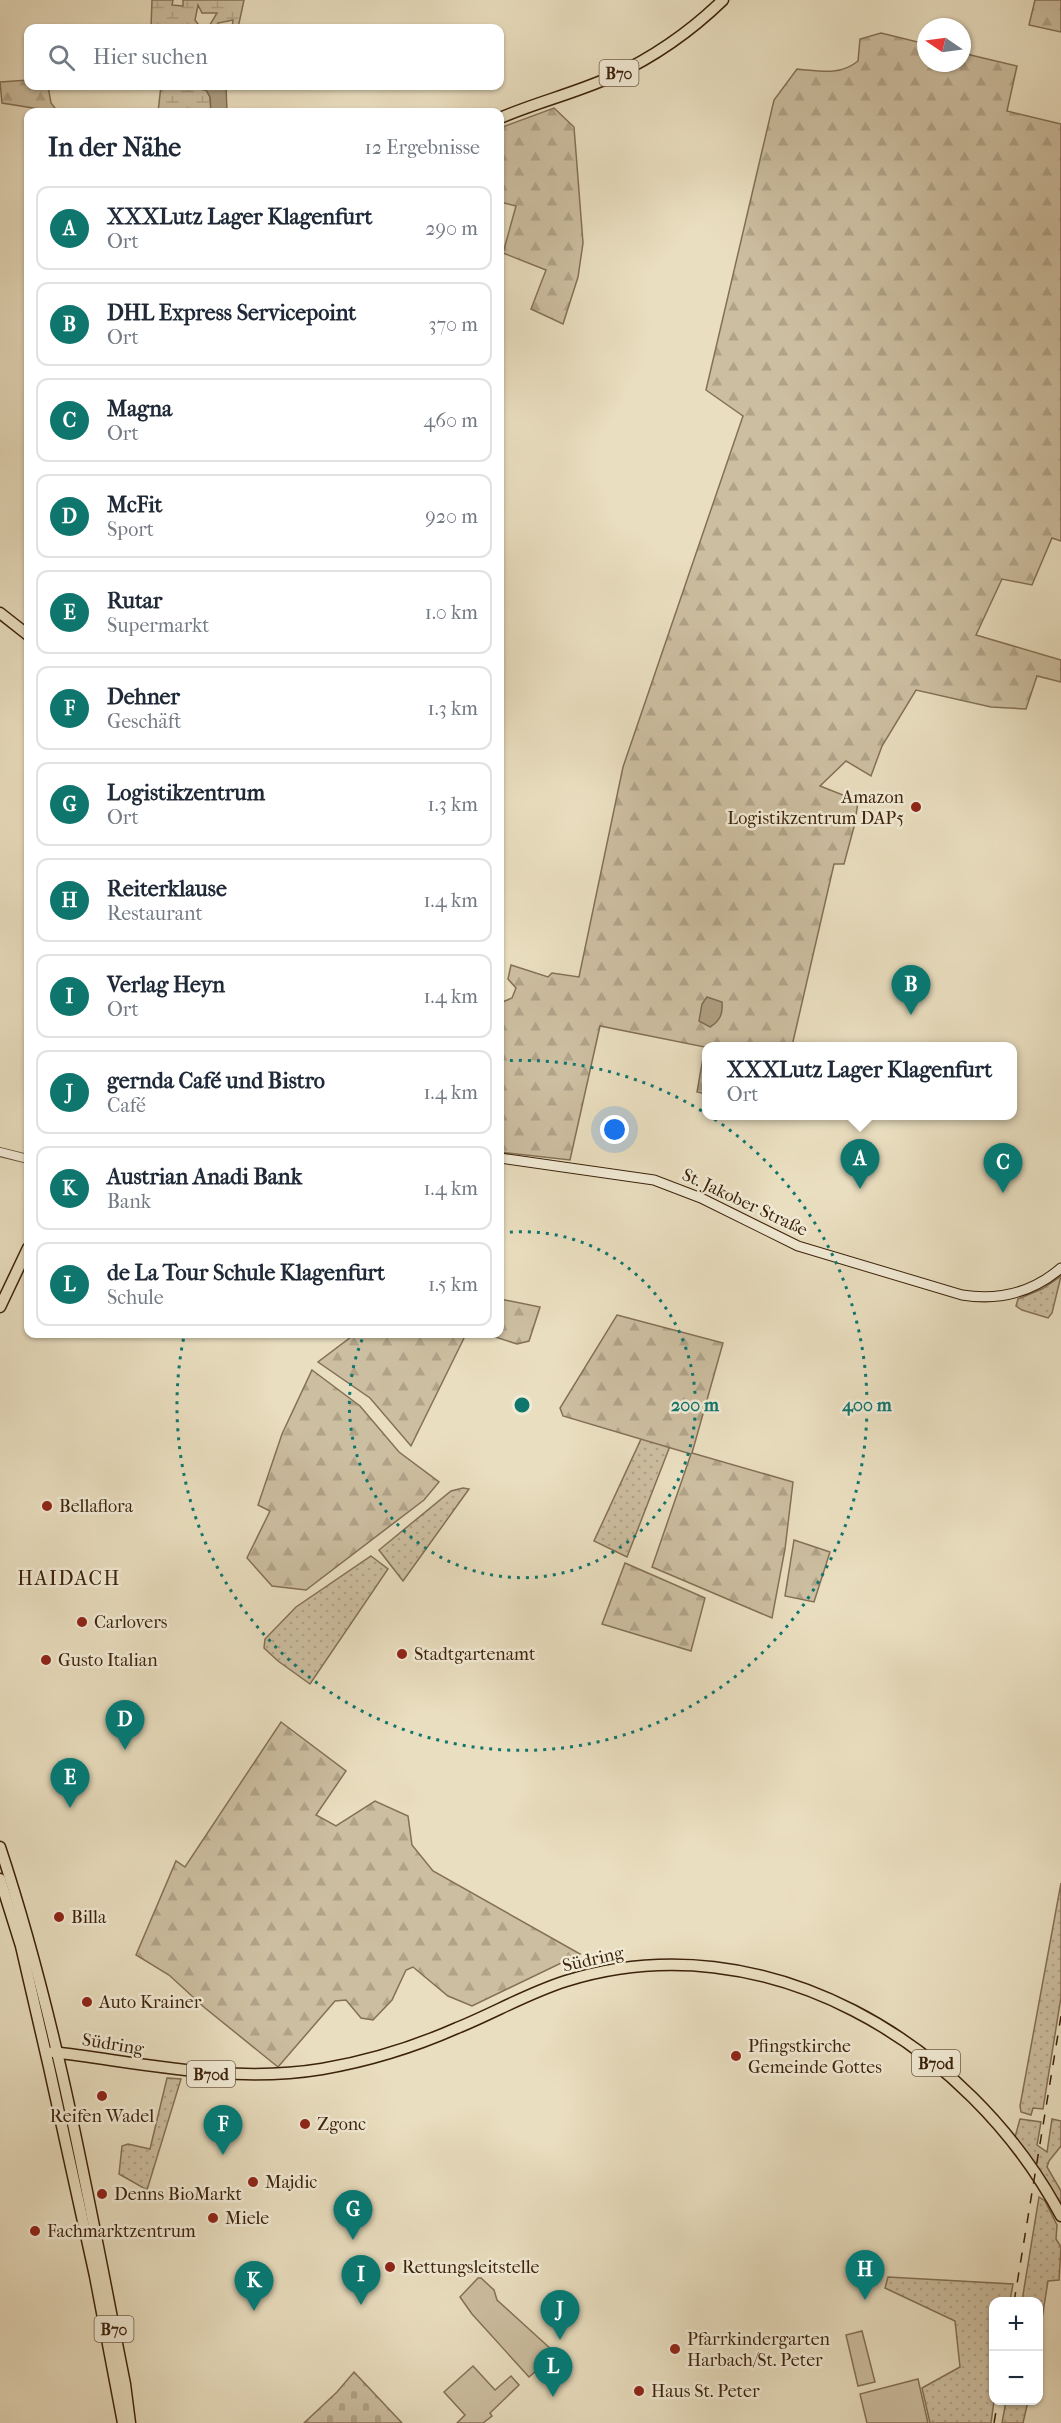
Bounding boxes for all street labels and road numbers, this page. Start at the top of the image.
road number: B70 [600,60,638,86]
street label: St. Jakober Straße [679,1164,811,1241]
street label: Südring [560,1942,626,1977]
street label: Südring [81,2029,146,2060]
road number: B70d [912,2050,960,2076]
road number: B70d [187,2061,235,2087]
road number: B70 [94,2316,134,2342]

